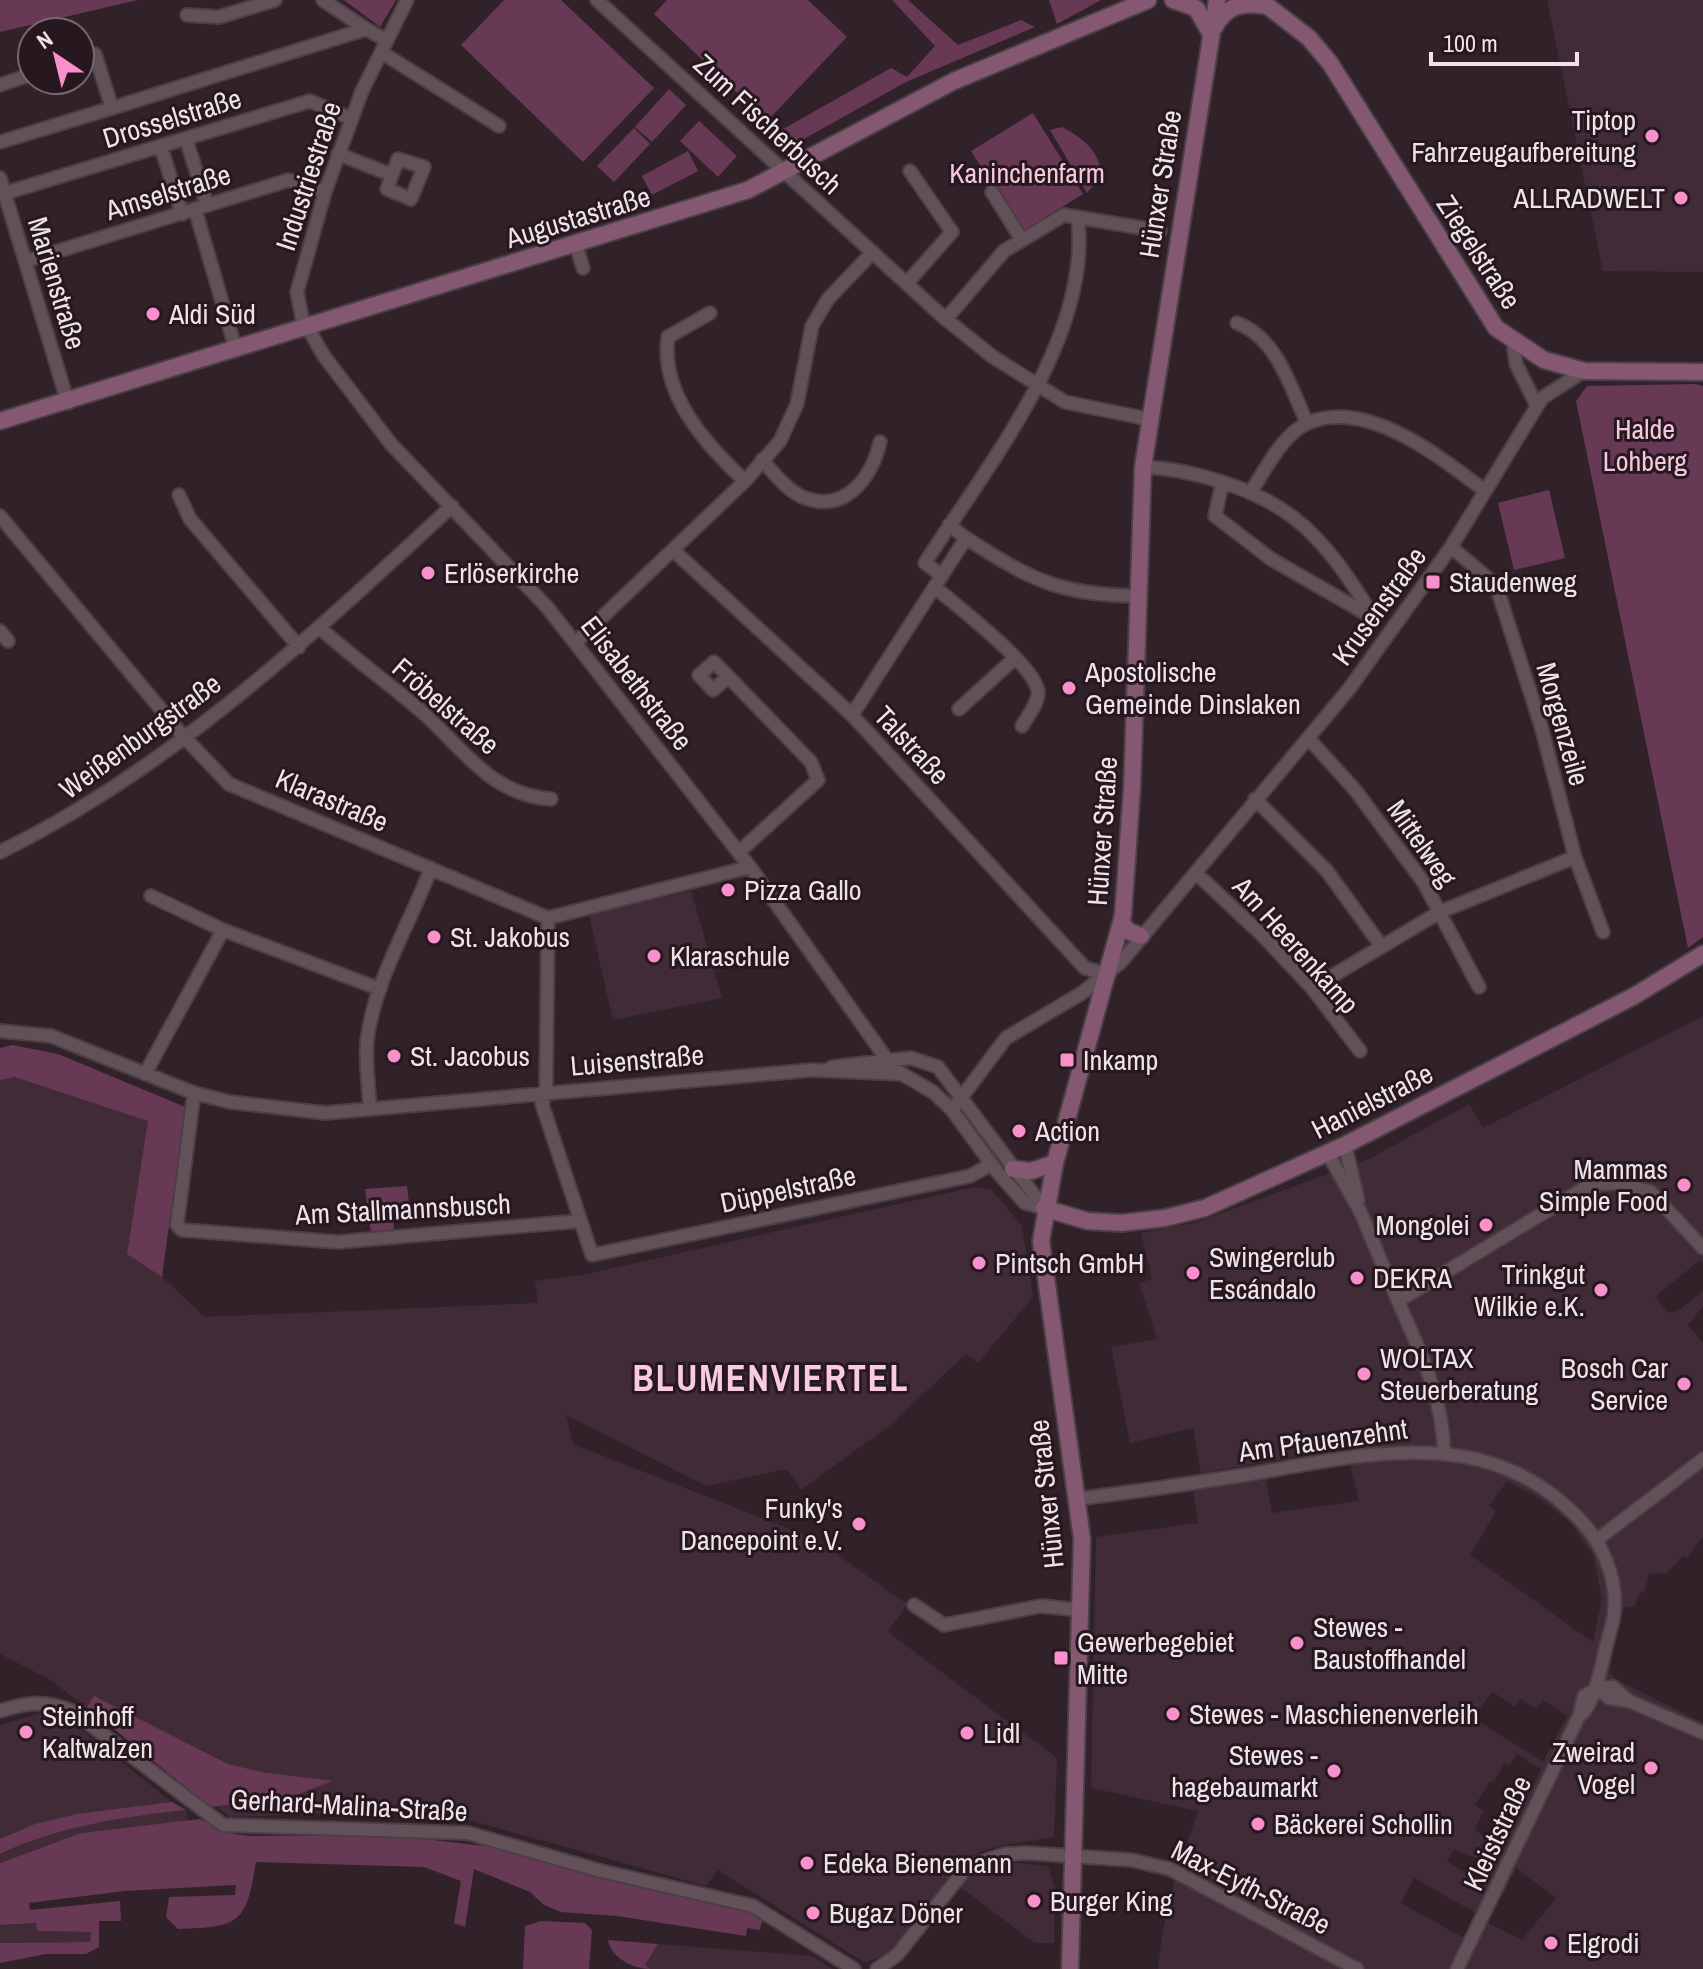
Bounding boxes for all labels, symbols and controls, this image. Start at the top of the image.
north arrow [16,16,96,96]
scale bar [1431,16,1577,66]
text: N [31,24,58,56]
text: 100 m [1443,27,1498,59]
street label: Zum Fischerbusch [686,45,850,203]
street label: Drosselstraße [98,79,246,157]
street label: Industriestraße [266,97,350,255]
place label: Tiptop Fahrzeugaufbereitung [1411,101,1636,171]
street label: Hünxer Straße [1130,107,1190,261]
marker: Tiptop Fahrzeugaufbereitung [1643,127,1661,145]
park label: Kaninchenfarm [949,154,1105,192]
street label: Amselstraße [100,155,235,229]
street label: Augustastraße [500,177,655,257]
place label: ALLRADWELT [1513,179,1665,217]
street label: Ziegelstraße [1428,188,1530,316]
marker: ALLRADWELT [1672,189,1690,207]
street label: Marienstraße [19,212,95,354]
place label: Aldi Süd [168,295,256,333]
marker: Aldi Süd [144,305,162,323]
park label: Halde Lohberg [1603,410,1687,480]
street label: Krusenstraße [1323,539,1435,673]
place label: Erlöserkirche [444,554,579,592]
place label: Staudenweg [1449,563,1577,601]
marker: Erlöserkirche [419,564,437,582]
marker: Staudenweg [1424,573,1442,591]
street label: Elisabethstraße [573,608,701,758]
street label: Fröbelstraße [384,649,508,763]
place label: Apostolische Gemeinde Dinslaken [1084,653,1301,723]
street label: Morgenzeile [1527,658,1599,790]
street label: Weißenburgstraße [52,664,228,808]
marker: Apostolische Gemeinde Dinslaken [1060,679,1078,697]
street label: Talstraße [866,697,958,793]
street label: Hünxer Straße [1078,755,1126,907]
street label: Klarastraße [270,759,394,841]
street label: Mittelweg [1378,792,1466,894]
street label: Am Heerenkamp [1224,868,1368,1022]
place label: Pizza Gallo [744,871,861,909]
marker: Pizza Gallo [719,881,737,899]
place label: St. Jakobus [450,918,570,956]
marker: St. Jakobus [425,928,443,946]
place label: Klaraschule [670,937,790,975]
marker: Klaraschule [645,947,663,965]
street label: Luisenstraße [569,1035,705,1085]
place label: St. Jacobus [410,1037,530,1075]
place label: Inkamp [1083,1041,1158,1079]
marker: St. Jacobus [385,1047,403,1065]
marker: Inkamp [1058,1051,1076,1069]
street label: Hanielstraße [1305,1054,1439,1148]
place label: Action [1034,1112,1100,1150]
marker: Action [1010,1122,1028,1140]
place label: Mammas Simple Food [1539,1150,1668,1220]
street label: Düppelstraße [717,1156,859,1222]
marker: Mammas Simple Food [1675,1176,1693,1194]
street label: Am Stallmannsbusch [293,1184,512,1234]
place label: Mongolei [1376,1206,1470,1244]
marker: Mongolei [1477,1216,1495,1234]
place label: Swingerclub Escándalo [1209,1238,1335,1308]
place label: Pintsch GmbH [995,1244,1144,1282]
marker: Pintsch GmbH [970,1254,988,1272]
place label: Trinkgut Wilkie e.K. [1474,1255,1585,1325]
place label: DEKRA [1373,1259,1453,1297]
marker: Swingerclub Escándalo [1184,1264,1202,1282]
marker: DEKRA [1348,1269,1366,1287]
marker: Trinkgut Wilkie e.K. [1592,1281,1610,1299]
place label: WOLTAX Steuerberatung [1380,1339,1539,1409]
place label: Bosch Car Service [1561,1349,1668,1419]
district label: BLUMENVIERTEL [633,1354,909,1402]
marker: WOLTAX Steuerberatung [1355,1365,1373,1383]
marker: Bosch Car Service [1675,1375,1693,1393]
street label: Am Pfauenzehnt [1235,1409,1410,1471]
street label: Hünxer Straße [1019,1418,1073,1570]
place label: Funky's Dancepoint e.V. [680,1489,843,1559]
marker: Funky's Dancepoint e.V. [850,1515,868,1533]
place label: Stewes - Baustoffhandel [1313,1608,1466,1678]
place label: Gewerbegebiet Mitte [1077,1623,1234,1693]
marker: Stewes - Baustoffhandel [1288,1634,1306,1652]
marker: Gewerbegebiet Mitte [1052,1649,1070,1667]
place label: Stewes - Maschienenverleih [1189,1695,1479,1733]
place label: Steinhoff Kaltwalzen [42,1697,153,1767]
marker: Stewes - Maschienenverleih [1164,1705,1182,1723]
place label: Lidl [983,1714,1020,1752]
marker: Steinhoff Kaltwalzen [17,1723,35,1741]
marker: Lidl [958,1724,976,1742]
place label: Zweirad Vogel [1552,1733,1635,1803]
place label: Stewes - hagebaumarkt [1171,1736,1318,1806]
marker: Zweirad Vogel [1642,1759,1660,1777]
marker: Stewes - hagebaumarkt [1325,1762,1343,1780]
street label: Kleiststraße [1454,1769,1540,1897]
street label: Gerhard-Malina-Straße [229,1780,469,1830]
place label: Bäckerei Schollin [1274,1805,1453,1843]
marker: Bäckerei Schollin [1249,1815,1267,1833]
street label: Max-Eyth-Straße [1165,1831,1337,1943]
place label: Edeka Bienemann [823,1844,1012,1882]
marker: Edeka Bienemann [798,1854,816,1872]
place label: Burger King [1050,1882,1173,1920]
marker: Burger King [1025,1892,1043,1910]
place label: Bugaz Döner [829,1894,963,1932]
marker: Bugaz Döner [804,1904,822,1922]
place label: Elgrodi [1567,1924,1640,1962]
marker: Elgrodi [1542,1934,1560,1952]

